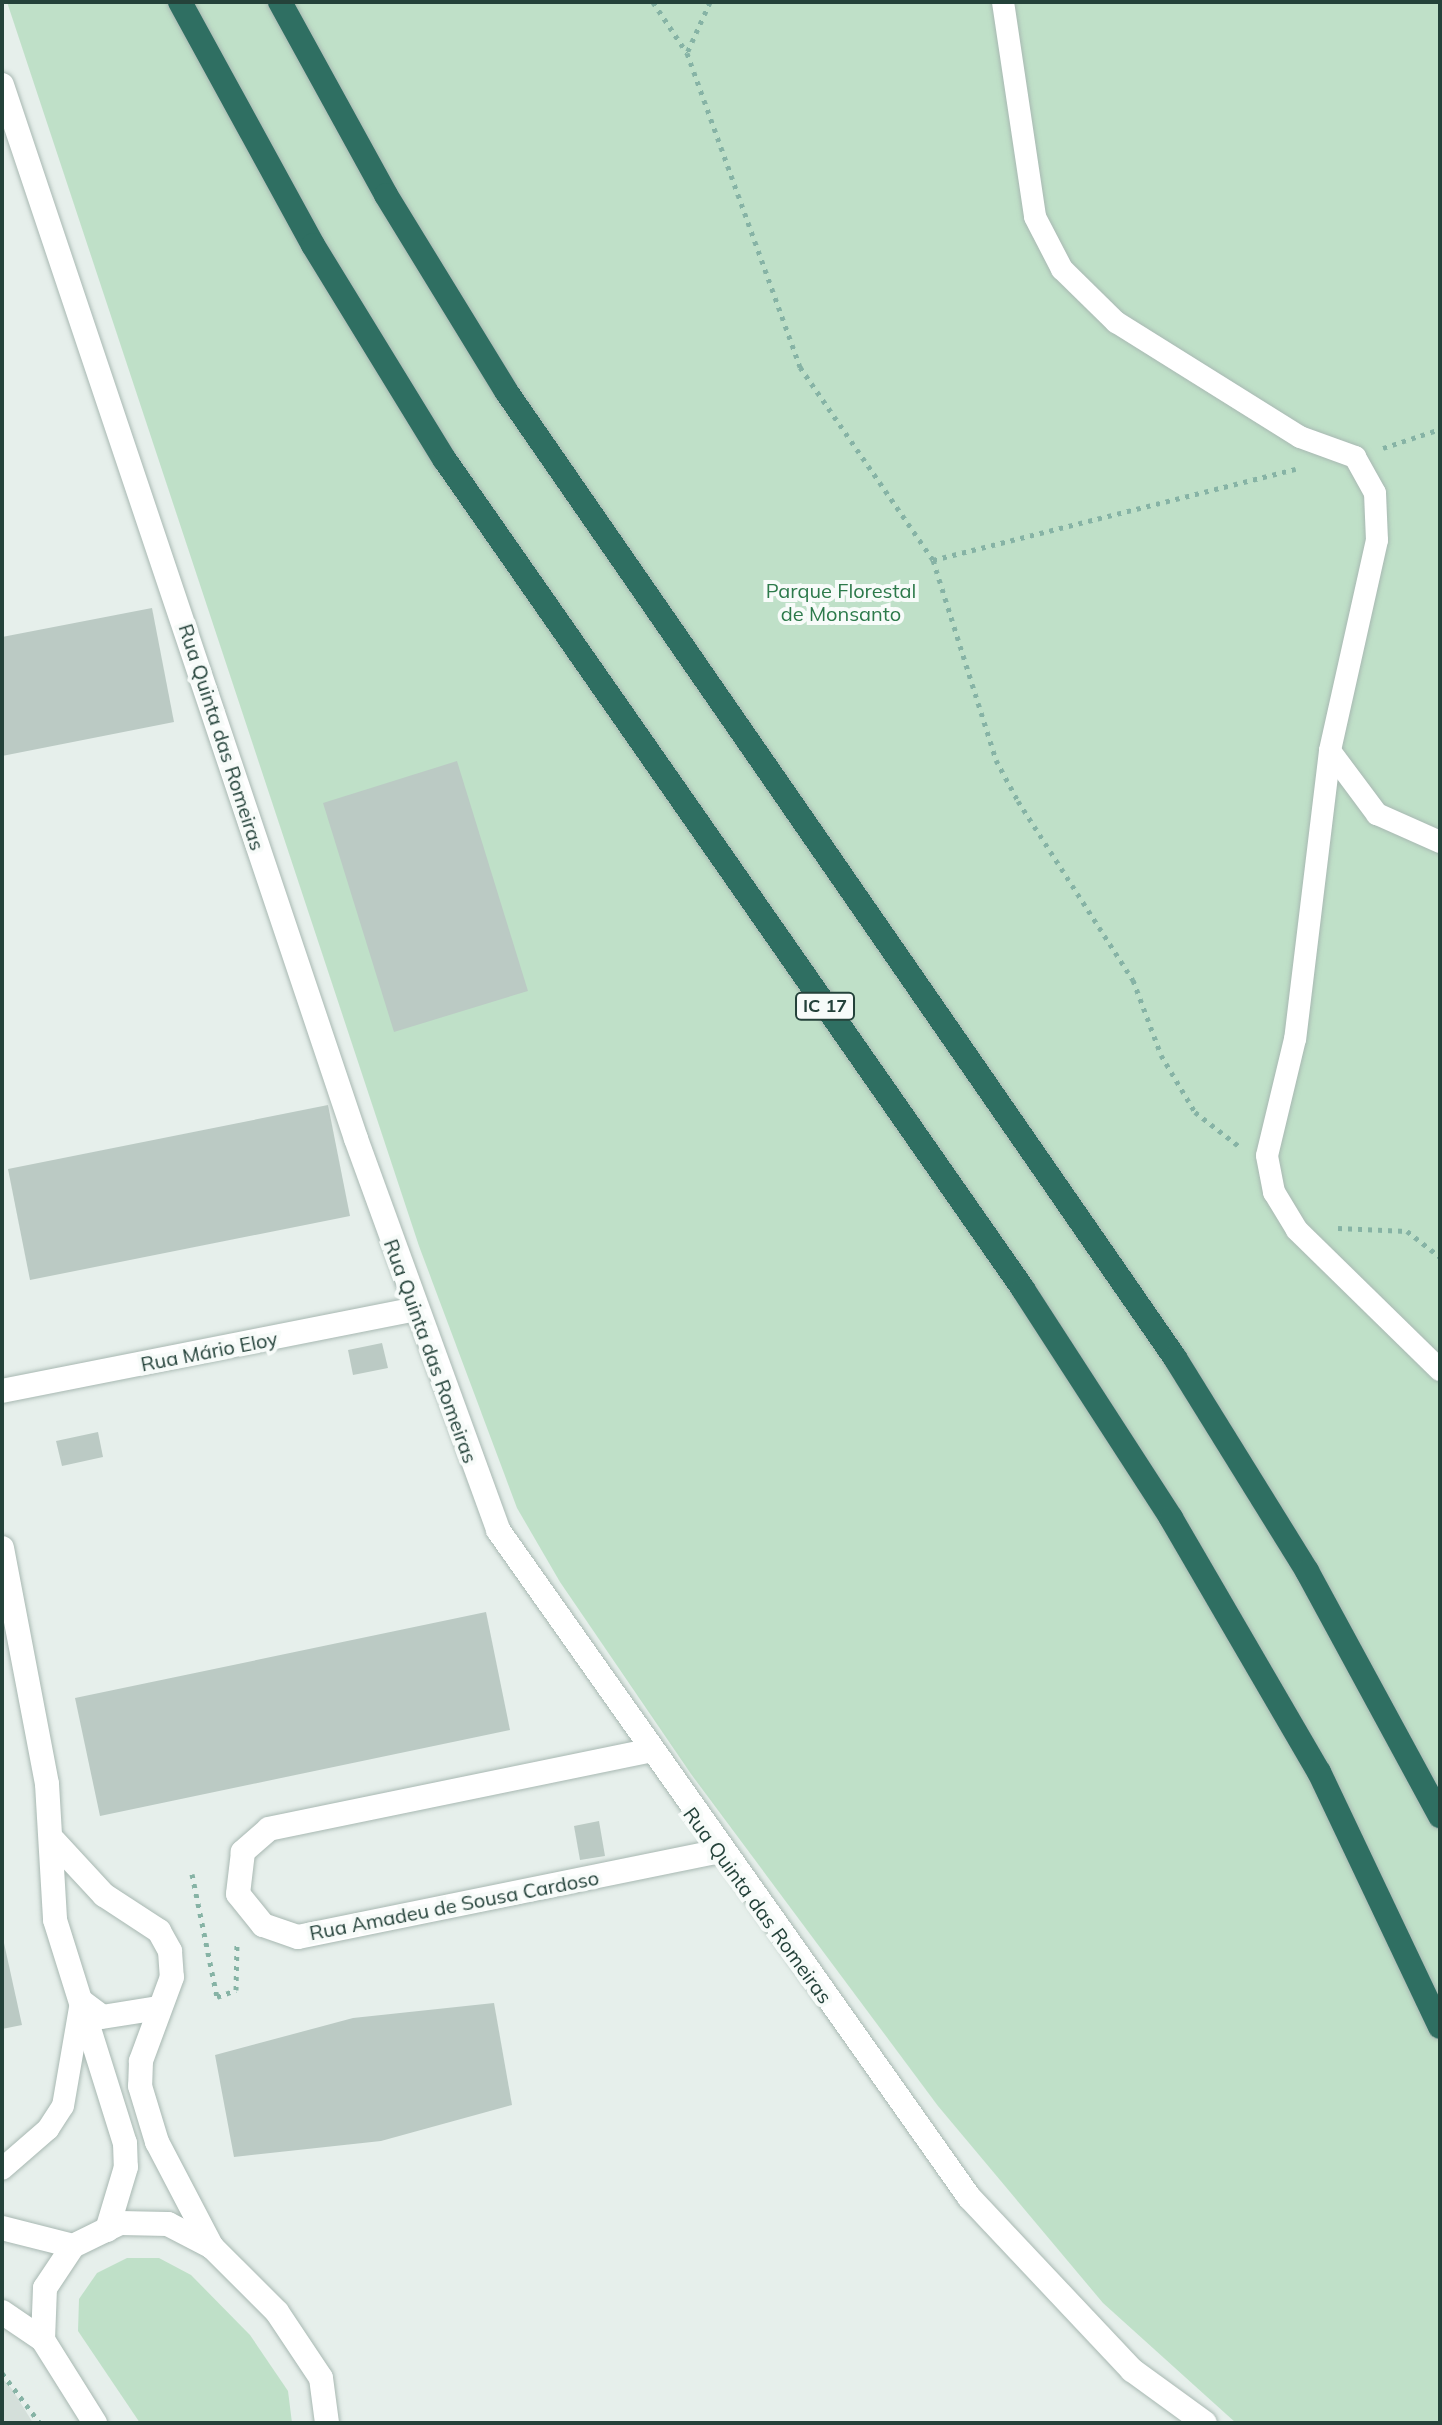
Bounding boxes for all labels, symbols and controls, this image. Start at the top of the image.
park label: Parque Florestal de Monsanto [766,578,916,625]
street label: Rua Quinta das Romeiras [174,621,270,853]
road number: IC 17 [795,992,855,1020]
street label: Rua Quinta das Romeiras [379,1236,483,1466]
street label: Rua Mário Eloy [139,1326,279,1376]
street label: Rua Quinta das Romeiras [679,1802,837,2008]
street label: Rua Amadeu de Sousa Cardoso [307,1865,601,1945]

